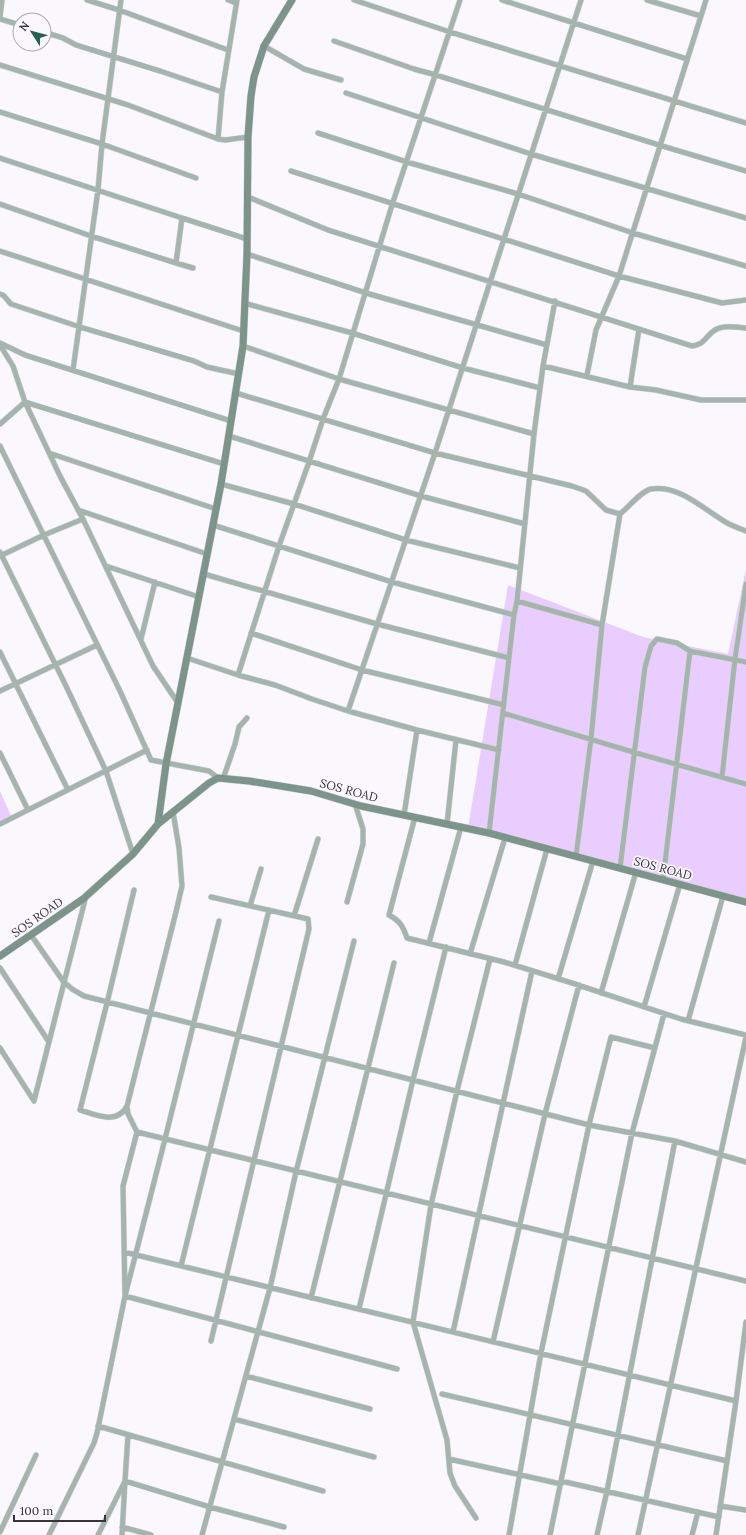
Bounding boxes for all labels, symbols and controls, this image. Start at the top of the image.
north arrow [12,12,52,52]
text: N [16,18,32,34]
street label: SOS ROAD [318,775,380,805]
street label: SOS ROAD [632,853,694,883]
street label: SOS ROAD [8,894,66,940]
scale bar [14,1497,105,1523]
text: 100 m [20,1503,53,1518]

